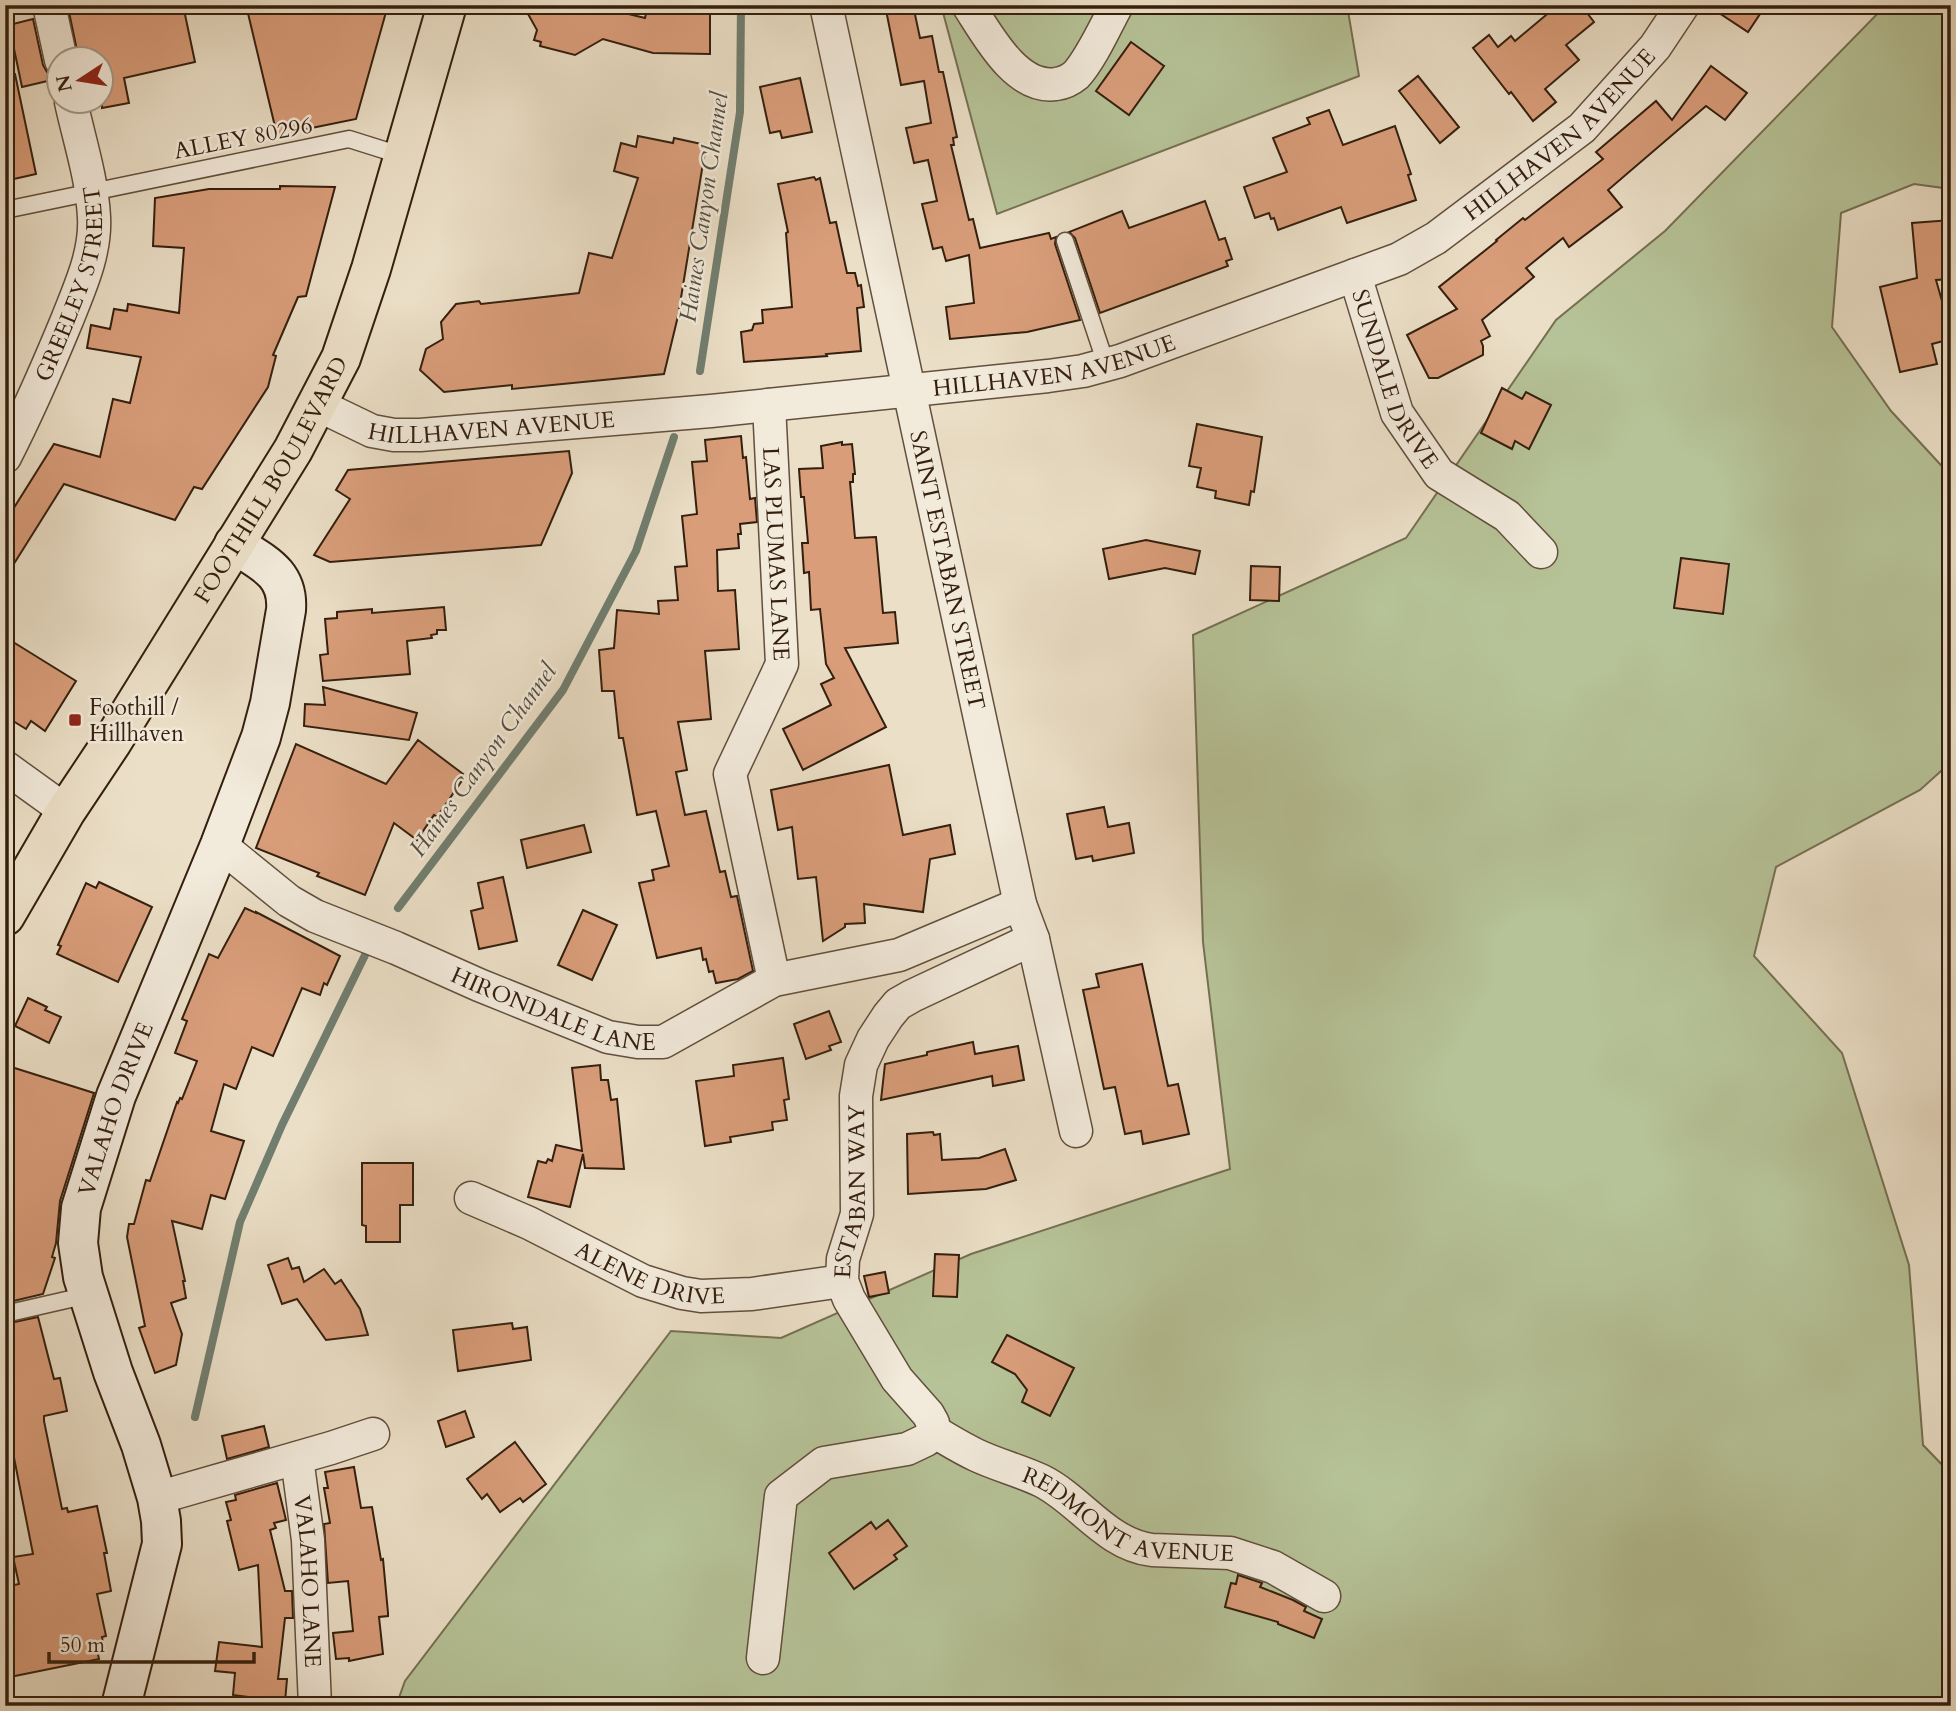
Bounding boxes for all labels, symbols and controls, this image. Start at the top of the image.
street label: HILLHAVEN AVENUE [1457,41,1662,228]
north arrow [46,46,116,116]
text: N [50,72,79,94]
water label: Haines Canyon Channel [672,88,737,324]
street label: ALLEY 80296 [171,109,315,167]
street label: GREELEY STREET [27,184,110,386]
street label: SUNDALE DRIVE [1345,285,1446,475]
street label: HILLHAVEN AVENUE [931,327,1180,403]
street label: FOOTHILL BOULEVARD [186,351,355,609]
street label: HILLHAVEN AVENUE [366,403,616,451]
street label: SAINT ESTABAN STREET [903,427,993,713]
street label: LAS PLUMAS LANE [756,446,797,662]
water label: Haines Canyon Channel [401,655,565,864]
place label: Foothill / Hillhaven [89,692,184,749]
marker: Foothill / Hillhaven [67,712,83,728]
street label: HIRONDALE LANE [446,959,656,1058]
street label: VALAHO DRIVE [70,1017,160,1200]
street label: ESTABAN WAY [827,1104,873,1279]
street label: ALENE DRIVE [570,1234,726,1312]
street label: REDMONT AVENUE [1018,1459,1234,1569]
street label: VALAHO LANE [287,1493,329,1668]
scale bar [49,1620,254,1664]
text: 50 m [60,1631,105,1660]

